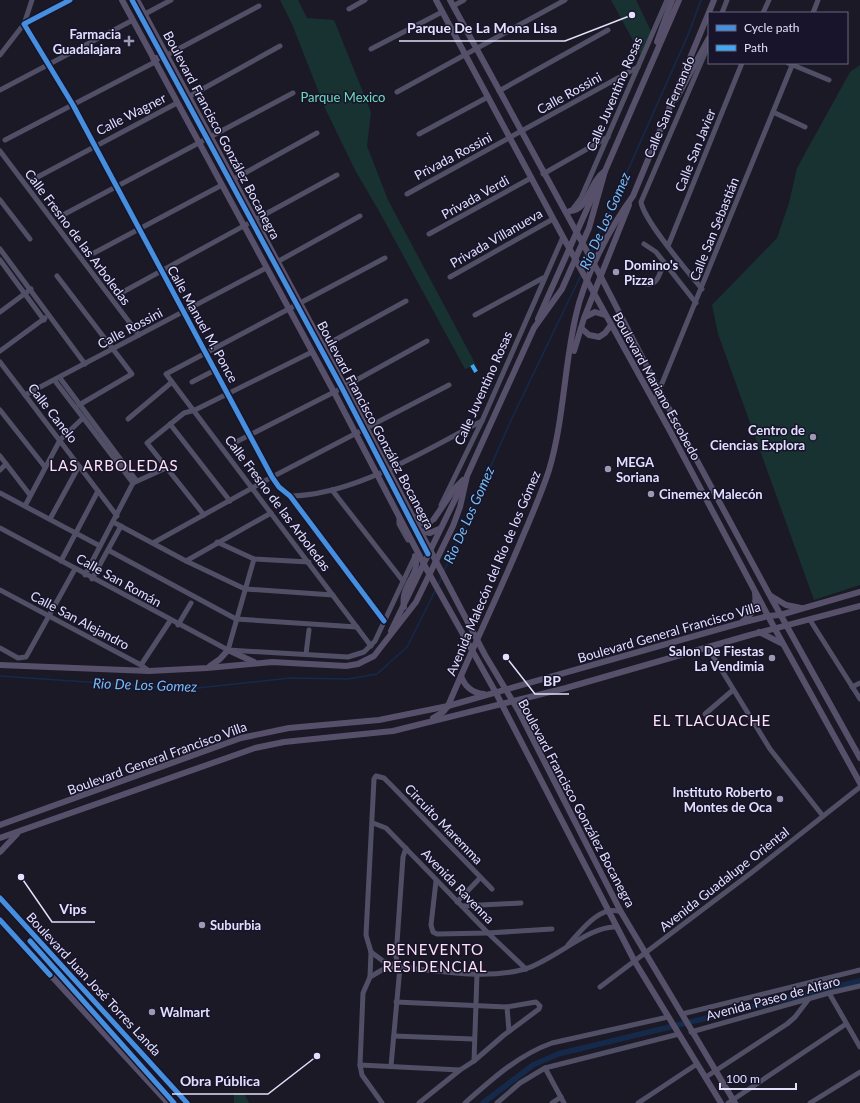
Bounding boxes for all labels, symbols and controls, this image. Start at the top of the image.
legend [708,12,848,64]
callout: Parque De La Mona Lisa [399,15,565,41]
text: Parque De La Mona Lisa [407,19,557,36]
text: Cycle path [744,20,799,35]
place label: Farmacia Guadalajara [53,26,121,57]
street label: Boulevard Francisco González Bocanegra [160,28,284,242]
street label: Calle Juventino Rosas [583,34,646,154]
marker: Farmacia Guadalajara [124,36,134,46]
text: Path [744,40,768,55]
street label: Calle San Fernando [640,53,698,161]
street label: Calle Rossini [534,69,604,117]
street label: Calle Wagner [93,89,169,138]
park label: Parque Mexico [301,89,385,105]
street label: Calle San Javier [671,106,719,194]
street label: Privada Rossini [412,129,494,183]
street label: Calle Fresno de las Arboledas [22,166,135,308]
water label: Rio De Los Gomez [576,170,634,272]
street label: Privada Verdi [438,172,512,222]
street label: Calle San Sebastián [686,175,742,283]
street label: Privada Villanueva [447,205,545,271]
place label: Domino's Pizza [624,257,679,288]
street label: Calle Manuel M. Ponce [164,263,242,385]
marker: Domino's Pizza [611,267,621,277]
street label: Calle Rossini [95,304,165,352]
street label: Boulevard Mariano Escobedo [610,309,704,463]
street label: Boulevard Francisco González Bocanegra [314,318,438,532]
street label: Calle Juventino Rosas [451,328,515,447]
street label: Calle Canelo [25,380,81,446]
place label: Centro de Ciencias Explora [710,422,805,453]
street label: Calle Fresno de las Arboledas [222,432,335,574]
marker: Centro de Ciencias Explora [808,432,818,442]
place label: MEGA Soriana [616,454,659,485]
district label: LAS ARBOLEDAS [49,456,179,474]
water label: Rio De Los Gomez [440,464,498,566]
marker: MEGA Soriana [603,464,613,474]
street label: Avenida Malecón del Río de los Gómez [442,468,544,678]
place label: Cinemex Malecón [659,486,763,502]
marker: Cinemex Malecón [646,489,656,499]
street label: Calle San Román [74,550,164,610]
street label: Calle San Alejandro [28,587,132,653]
street label: Boulevard General Francisco Villa [576,598,762,666]
place label: Salon De Fiestas La Vendimia [669,643,764,674]
marker: Salon De Fiestas La Vendimia [767,653,777,663]
callout: BP [535,668,569,694]
text: BP [543,672,561,689]
water label: Rio De Los Gomez [93,674,197,695]
street label: Boulevard Francisco González Bocanegra [515,696,639,910]
district label: EL TLACUACHE [653,711,771,729]
street label: Boulevard General Francisco Villa [65,718,249,798]
street label: Circuito Maremma [402,780,486,868]
place label: Instituto Roberto Montes de Oca [672,784,773,815]
marker: Instituto Roberto Montes de Oca [775,794,785,804]
street label: Avenida Guadalupe Oriental [656,823,792,935]
street label: Avenida Ravenna [418,845,498,927]
callout: Vips [52,896,95,922]
text: Vips [58,900,87,917]
street label: Boulevard Juan José Torres Landa [23,909,165,1059]
place label: Suburbia [210,917,261,933]
marker: Suburbia [197,920,207,930]
district label: BENEVENTO RESIDENCIAL [383,940,488,975]
street label: Avenida Paseo de Alfaro [704,972,842,1024]
place label: Walmart [160,1004,210,1020]
marker: Walmart [147,1007,157,1017]
scale bar [720,1065,796,1091]
callout: Obra Pública [172,1068,268,1094]
text: 100 m [726,1071,760,1086]
text: Obra Pública [180,1072,260,1089]

